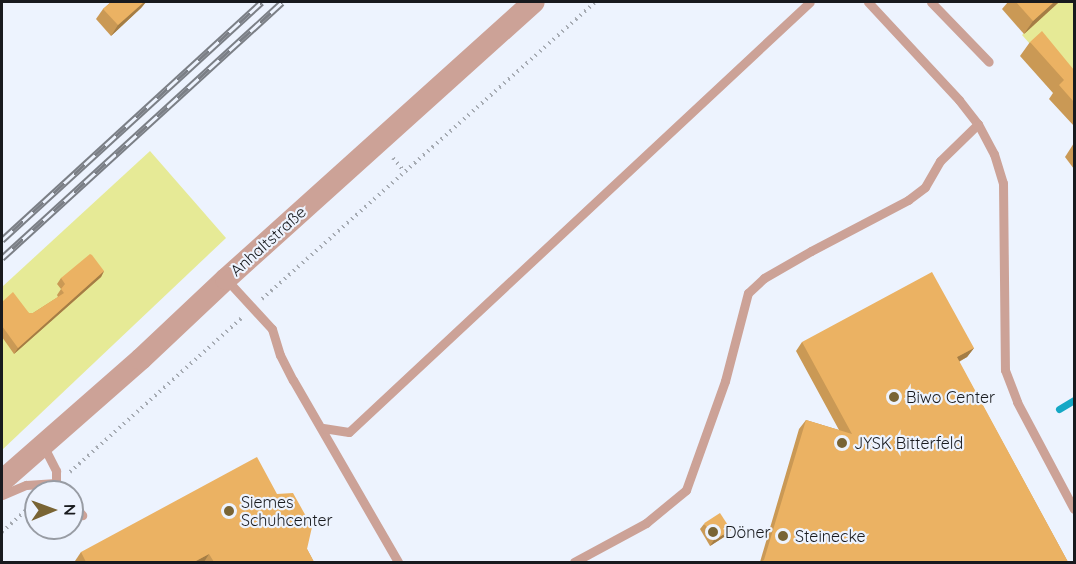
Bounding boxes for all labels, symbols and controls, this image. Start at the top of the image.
street label: Anhaltstraße [226,202,310,280]
place label: Biwo Center [906,387,995,407]
marker: Biwo Center [887,390,901,404]
place label: JYSK Bitterfeld [854,433,963,453]
marker: JYSK Bitterfeld [835,436,849,450]
north arrow [24,480,84,540]
place label: Siemes Schuhcenter [241,492,333,530]
text: N [60,504,80,516]
marker: Siemes Schuhcenter [222,504,236,518]
place label: Döner [725,522,771,542]
marker: Döner [706,525,720,539]
place label: Steinecke [795,526,866,546]
marker: Steinecke [776,529,790,543]

